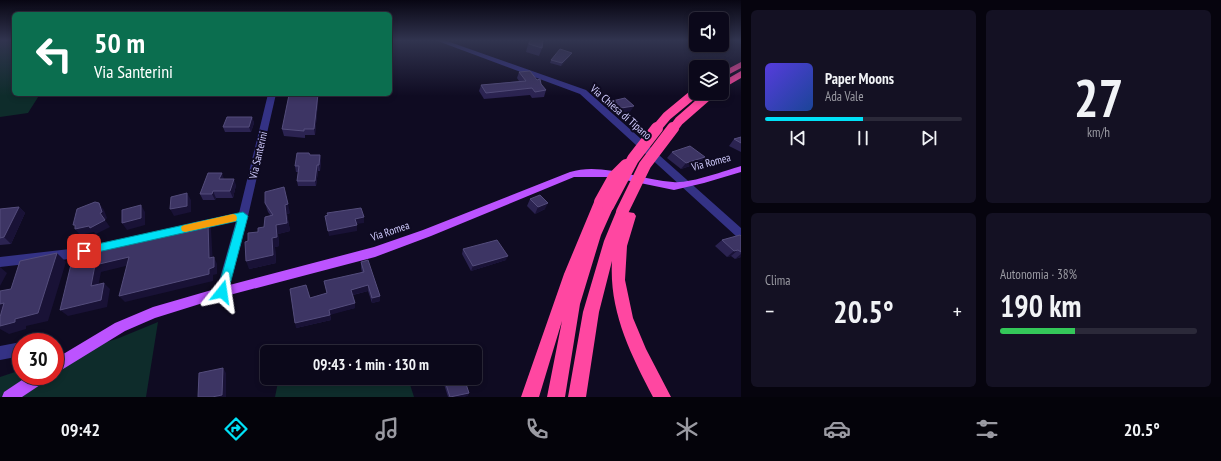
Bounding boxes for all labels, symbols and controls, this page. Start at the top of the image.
map controls [689,12,729,100]
button: sound [689,12,729,52]
text: 50 m [94,24,145,61]
icon: left [28,28,80,80]
text: Via Santerini [94,60,173,83]
button: layers [689,60,729,100]
text: 27 [1074,64,1123,131]
text: Paper Moons [825,69,894,88]
street label: Via Chiesa di Tipano [587,81,655,143]
text: Ada Vale [825,88,864,105]
text: km/h [1087,124,1110,141]
icon: previous [787,127,809,149]
icon: pause [852,127,874,149]
icon: next [918,127,940,149]
street label: Via Santerini [246,130,270,181]
street label: Via Romea [689,150,732,174]
street label: Via Romea [368,218,411,244]
pin [67,234,101,268]
icon: arrive [73,240,95,262]
text: Autonomia · 38% [1000,266,1077,283]
position arrow [201,271,243,313]
text: Clima [765,272,790,289]
text: 190 km [1000,286,1081,325]
text: 20.5° [833,292,894,331]
text: − [765,297,774,325]
text: + [953,297,962,325]
speed limit sign: 30 [12,333,64,385]
text: 09:43 · 1 min · 130 m [313,355,429,374]
icon: directions [222,415,250,443]
icon: music [373,415,401,443]
icon: phone [523,415,551,443]
icon: climate [673,415,701,443]
icon: car [823,415,851,443]
icon: filters [973,415,1001,443]
text: 09:42 [61,418,100,441]
text: 20.5° [1124,418,1160,441]

